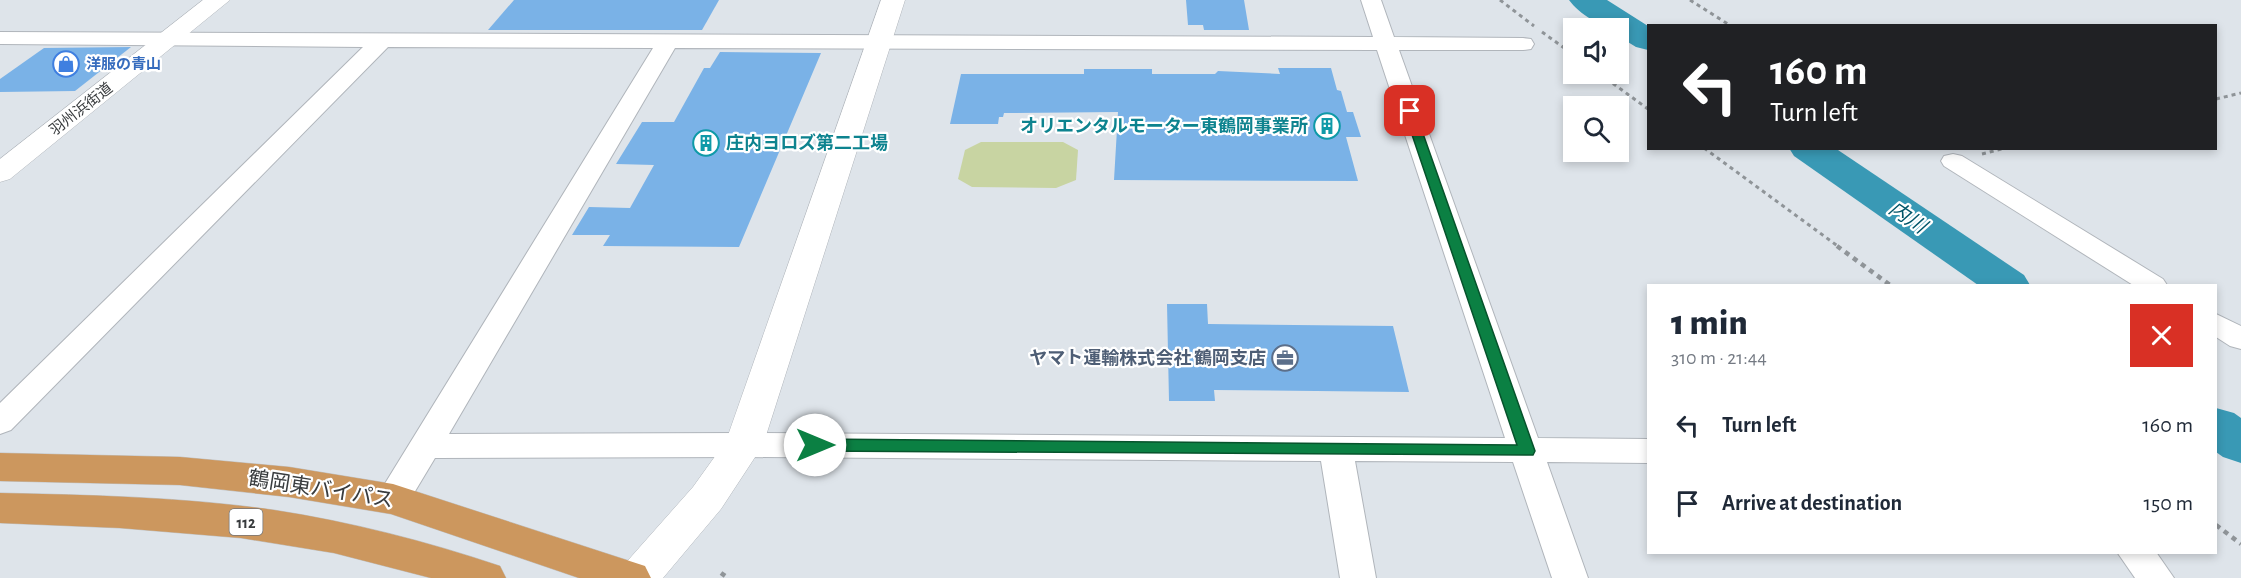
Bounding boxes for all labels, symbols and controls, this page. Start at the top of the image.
map controls [1563,18,1629,162]
button: sound [1563,18,1629,84]
icon: left [1671,48,1749,126]
shop icon: 洋服の青山 [51,49,81,79]
text: 160 m [1770,50,1868,92]
place label: 洋服の青山 [86,56,161,72]
street label: 羽州浜街道 [46,79,115,138]
pin [1384,85,1435,136]
icon: arrive [1393,94,1426,127]
button: search [1563,96,1629,162]
text: Turn left [1770,99,1858,126]
building icon: オリエンタルモーター東鶴岡事業所 [1312,111,1342,141]
place label: オリエンタルモーター東鶴岡事業所 [1020,116,1308,136]
building icon: 庄内ヨロズ第二工場 [691,128,721,158]
place label: 庄内ヨロズ第二工場 [726,133,888,153]
water label: 内川 [1885,198,1932,238]
button: close [2130,304,2193,367]
text: 1 min [1671,305,1748,341]
office icon: ヤマト運輸株式会社 鶴岡支店 [1270,343,1300,373]
place label: ヤマト運輸株式会社 鶴岡支店 [1029,348,1266,368]
text: 310 m · 21:44 [1671,348,1767,368]
icon: left [1671,409,1704,442]
position arrow [783,413,847,477]
text: Turn left [1722,414,1796,436]
text: 160 m [2142,414,2193,436]
street label: 鶴岡東バイパス [247,467,395,511]
icon: arrive [1671,487,1704,520]
text: Arrive at destination [1722,492,1902,514]
text: 150 m [2143,492,2193,514]
road number: 112 [230,509,262,535]

